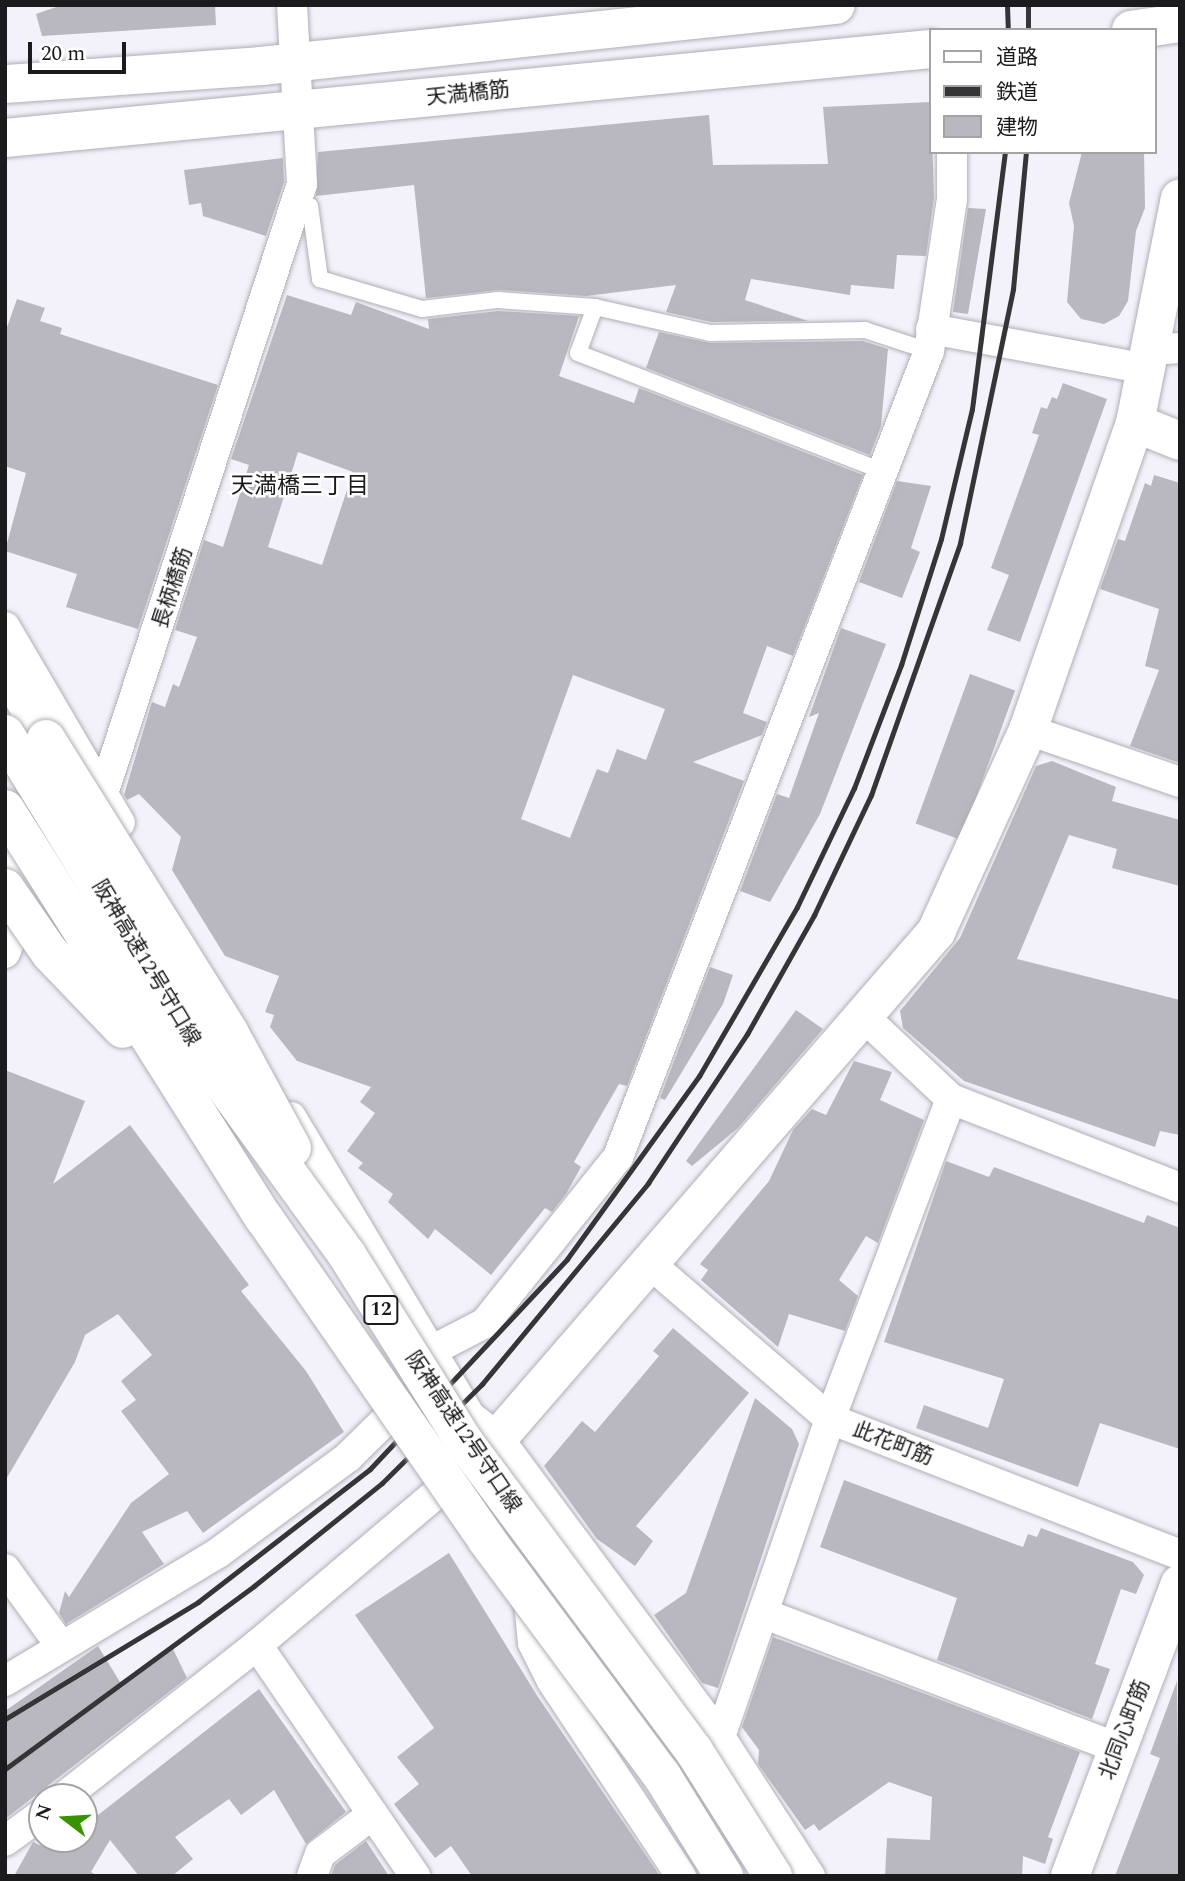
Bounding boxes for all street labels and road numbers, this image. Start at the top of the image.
street label: 天満橋筋 [425,77,511,111]
street label: 長柄橋筋 [148,544,198,632]
street label: 阪神高速12号守口線 [87,876,205,1050]
road number: 12 [362,1294,400,1326]
street label: 阪神高速12号守口線 [400,1347,526,1517]
street label: 此花町筋 [849,1417,937,1471]
street label: 北同心町筋 [1094,1676,1156,1784]

